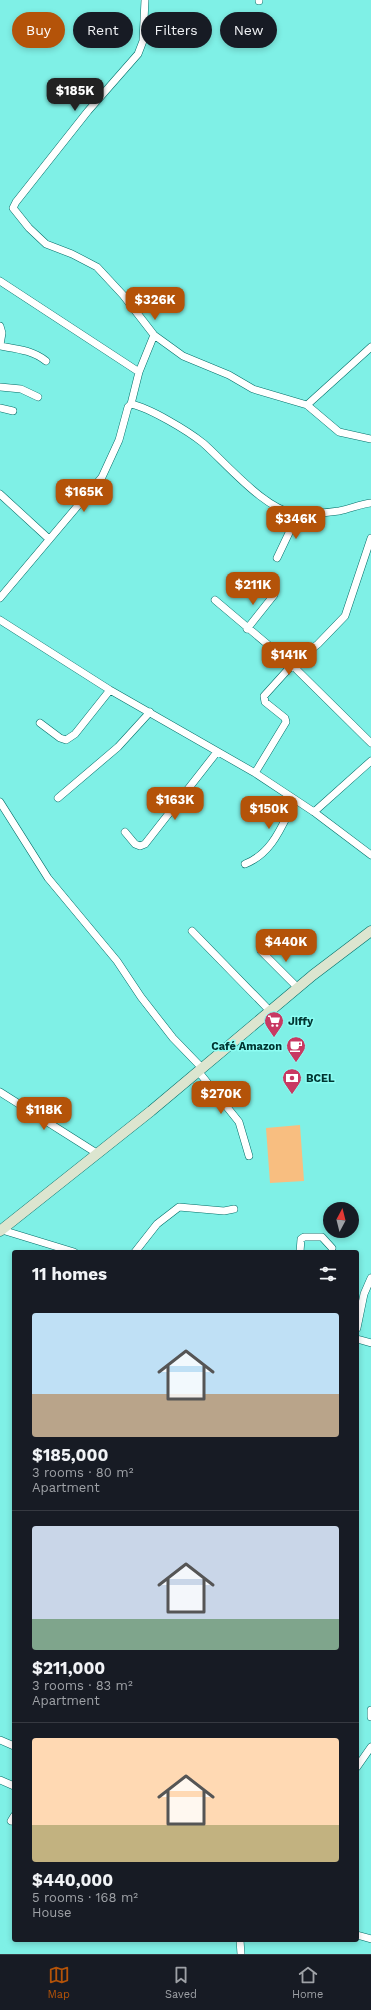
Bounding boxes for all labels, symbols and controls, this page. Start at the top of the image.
chip: Buy [12,12,65,48]
chip: Rent [73,12,133,48]
chip: Filters [141,12,212,48]
chip: New [220,12,277,48]
pin: $185K [47,78,103,112]
text: $185K [56,83,94,98]
pin: $326K [127,287,183,321]
text: $326K [135,292,175,307]
pin: $165K [56,479,112,513]
text: $165K [65,484,103,499]
pin: $346K [268,506,324,540]
text: $346K [275,511,317,526]
pin: $211K [225,572,281,606]
text: $211K [235,577,271,592]
pin: $141K [261,642,317,676]
text: $141K [271,647,307,662]
pin: $163K [147,787,203,821]
text: $163K [156,792,194,807]
pin: $150K [241,796,297,830]
text: $150K [250,801,288,816]
pin: $440K [258,929,314,963]
text: $440K [265,934,307,949]
supermarket icon: Jiffy [263,1010,285,1038]
place label: Jiffy [288,1015,314,1028]
cafe icon: Café Amazon [285,1035,307,1063]
place label: Café Amazon [211,1040,282,1053]
bank icon: BCEL [281,1067,303,1095]
place label: BCEL [306,1072,335,1085]
pin: $270K [193,1081,249,1115]
text: $270K [201,1086,241,1101]
pin: $118K [16,1097,72,1131]
text: $118K [26,1102,62,1117]
north arrow [323,1202,359,1238]
map controls [323,1202,359,1238]
icon: filters [317,1263,339,1285]
text: 11 homes [32,1264,107,1284]
icon: home [150,1339,222,1411]
text: $185,000 [32,1445,108,1465]
text: 3 rooms · 80 m² [32,1465,133,1480]
text: Apartment [32,1480,100,1495]
icon: home [150,1552,222,1624]
text: $211,000 [32,1658,105,1678]
text: 3 rooms · 83 m² [32,1678,133,1693]
text: Apartment [32,1693,100,1708]
icon: home [150,1764,222,1836]
text: $440,000 [32,1870,113,1890]
text: 5 rooms · 168 m² [32,1890,138,1905]
text: House [32,1905,72,1920]
tab: Map [48,1964,70,2001]
tab: Saved [165,1964,197,2001]
tab: Home [292,1964,323,2001]

